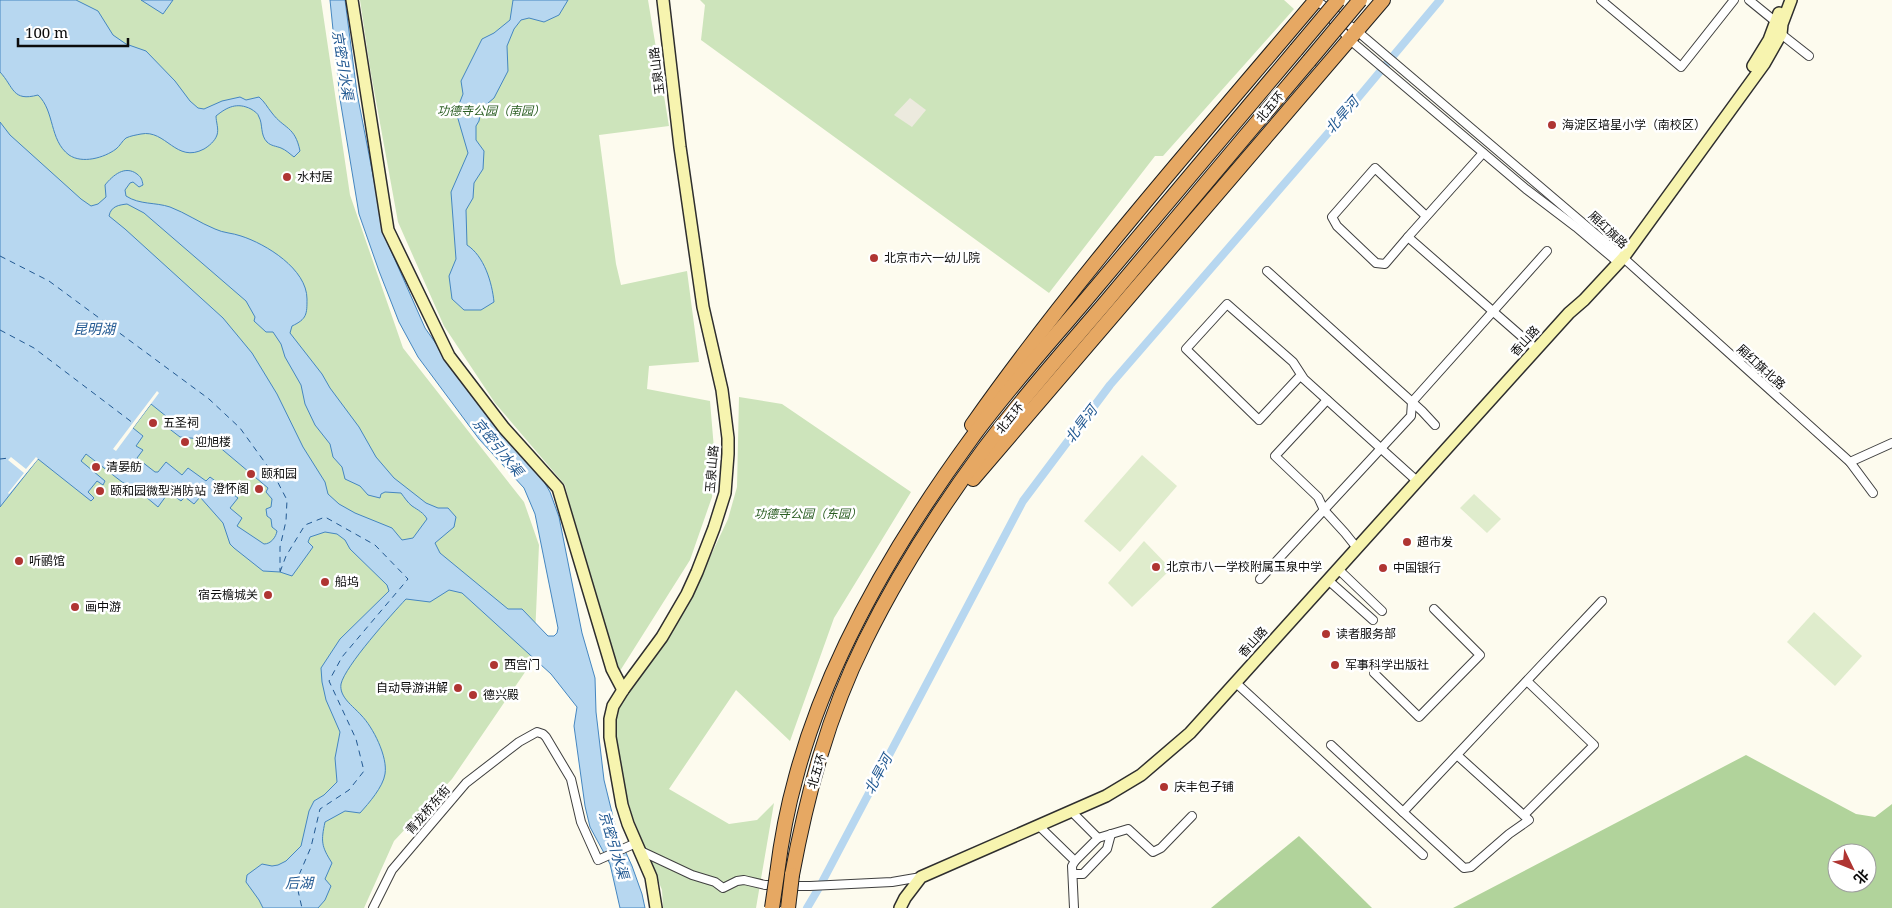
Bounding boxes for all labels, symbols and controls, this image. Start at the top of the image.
scale bar [18,15,128,47]
text: 100 m [25,22,68,42]
water label: 京密引水渠 [329,29,359,103]
street label: 玉泉山路 [645,46,668,96]
street label: 北五环 [1252,87,1288,126]
water label: 北旱河 [1321,90,1365,137]
park label: 功德寺公园（南园） [437,102,545,119]
place label: 海淀区培星小学（南校区） [1562,116,1706,133]
marker: 海淀区培星小学（南校区） [1546,119,1558,131]
place label: 水村居 [297,168,333,185]
marker: 水村居 [281,171,293,183]
street label: 厢红旗路 [1585,207,1632,252]
place label: 北京市六一幼儿院 [884,249,980,266]
marker: 北京市六一幼儿院 [868,252,880,264]
water label: 昆明湖 [73,319,117,338]
street label: 香山路 [1506,322,1543,360]
street label: 厢红旗北路 [1733,340,1789,393]
street label: 北五环 [992,398,1028,437]
water label: 北旱河 [1060,399,1103,446]
place label: 五圣祠 [163,414,199,431]
water label: 京密引水渠 [469,414,529,481]
marker: 五圣祠 [147,417,159,429]
place label: 迎旭楼 [195,433,231,450]
marker: 迎旭楼 [179,436,191,448]
street label: 玉泉山路 [701,444,722,494]
place label: 清晏舫 [106,458,142,475]
marker: 清晏舫 [90,461,102,473]
place label: 颐和园 [261,465,297,482]
marker: 颐和园 [245,468,257,480]
place label: 澄怀阁 [213,480,249,497]
place label: 颐和园微型消防站 [110,482,206,499]
marker: 澄怀阁 [253,483,265,495]
marker: 颐和园微型消防站 [94,485,106,497]
park label: 功德寺公园（东园） [754,505,862,522]
place label: 超市发 [1417,533,1453,550]
marker: 超市发 [1401,536,1413,548]
place label: 听鹂馆 [29,552,65,569]
marker: 听鹂馆 [13,555,25,567]
place label: 北京市八一学校附属玉泉中学 [1166,558,1322,575]
place label: 中国银行 [1393,559,1441,576]
marker: 北京市八一学校附属玉泉中学 [1150,561,1162,573]
marker: 中国银行 [1377,562,1389,574]
place label: 船坞 [335,573,359,590]
marker: 船坞 [319,576,331,588]
place label: 宿云檐城关 [198,586,258,603]
marker: 宿云檐城关 [262,589,274,601]
place label: 画中游 [85,598,121,615]
marker: 画中游 [69,601,81,613]
street label: 香山路 [1234,623,1271,661]
place label: 读者服务部 [1336,625,1396,642]
marker: 读者服务部 [1320,628,1332,640]
place label: 西宫门 [504,656,540,673]
place label: 军事科学出版社 [1345,656,1429,673]
marker: 西宫门 [488,659,500,671]
marker: 军事科学出版社 [1329,659,1341,671]
place label: 自动导游讲解 [376,679,448,696]
marker: 自动导游讲解 [452,682,464,694]
place label: 德兴殿 [483,686,519,703]
marker: 德兴殿 [467,689,479,701]
water label: 北旱河 [859,748,897,797]
street label: 北五环 [803,751,830,791]
place label: 庆丰包子铺 [1174,778,1234,795]
street label: 青龙桥东街 [402,781,454,838]
marker: 庆丰包子铺 [1158,781,1170,793]
water label: 京密引水渠 [595,809,634,883]
north arrow [1827,843,1877,893]
text: 北 [1850,866,1874,889]
water label: 后湖 [285,873,315,892]

